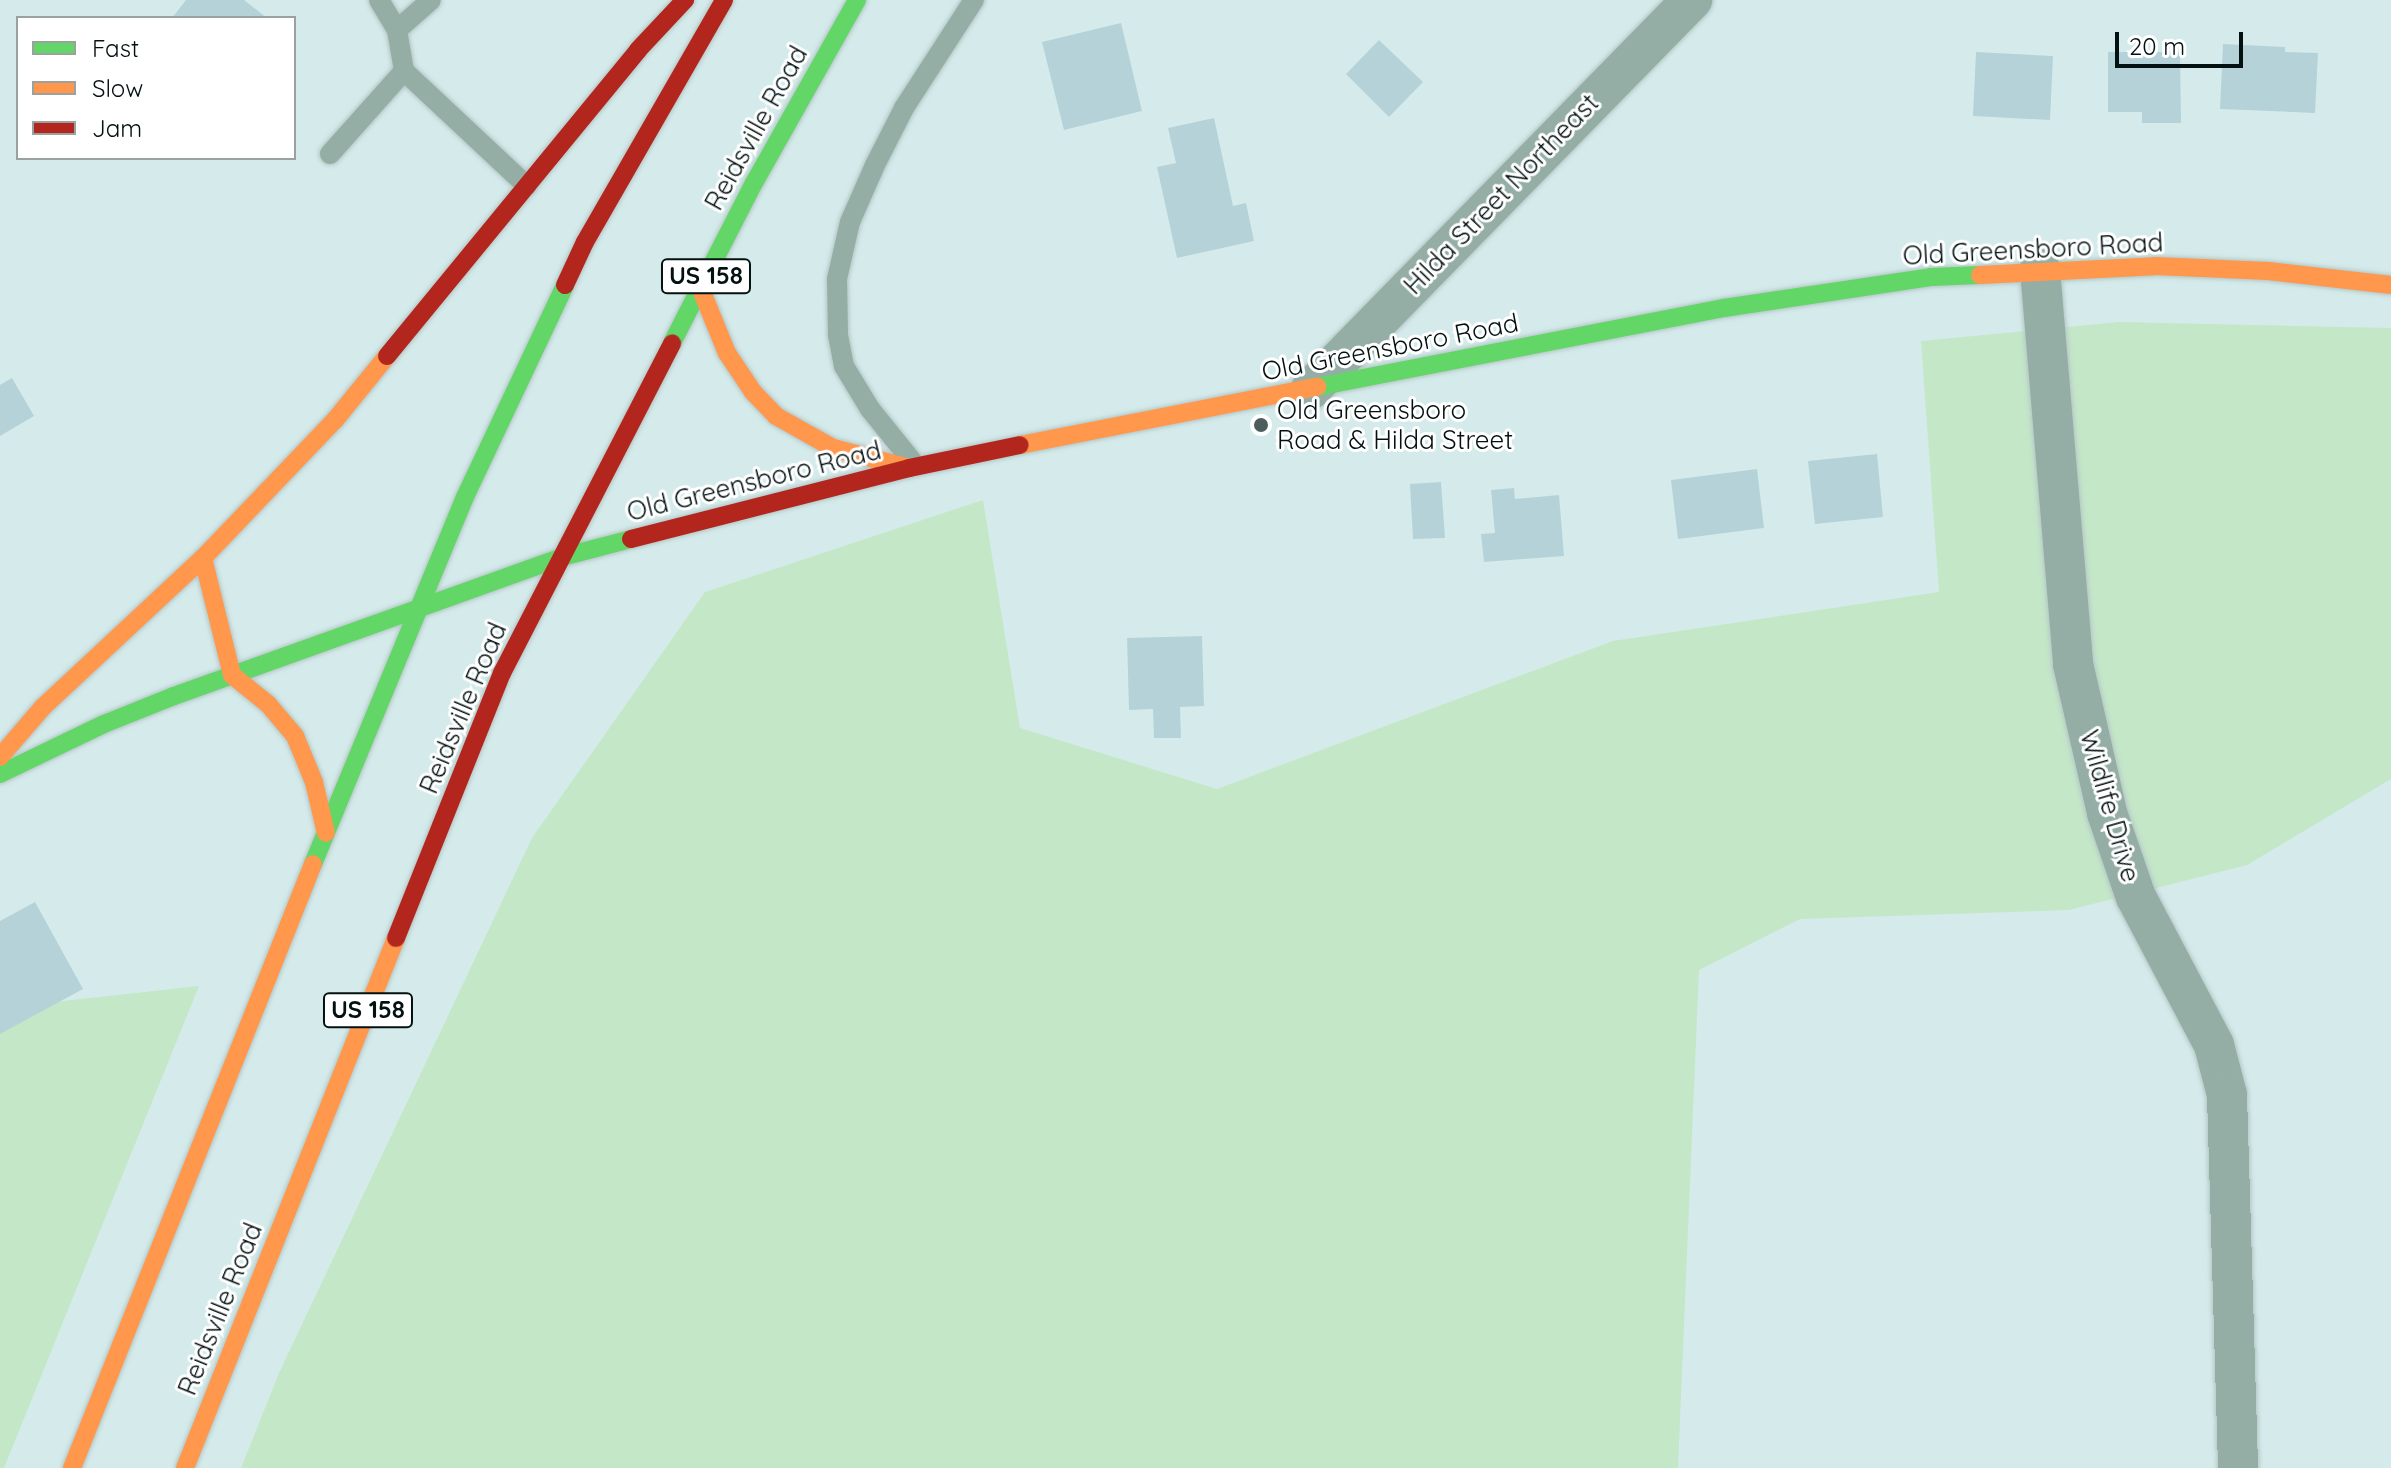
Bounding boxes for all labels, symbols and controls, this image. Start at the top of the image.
legend [16,16,296,160]
scale bar [2119,16,2247,66]
text: 20 m [2129,31,2185,61]
text: Fast [92,33,139,63]
street label: Reidsville Road [698,40,814,216]
text: Slow [92,73,143,103]
street label: Hilda Street Northeast [1397,87,1605,301]
text: Jam [92,113,142,143]
street label: Old Greensboro Road [1902,227,2164,271]
road number: US 158 [660,256,752,296]
street label: Old Greensboro Road [1259,307,1521,387]
place label: Old Greensboro Road & Hilda Street [1277,394,1513,456]
marker: Old Greensboro Road & Hilda Street [1252,416,1270,434]
street label: Old Greensboro Road [624,434,884,528]
street label: Reidsville Road [413,618,513,798]
street label: Wildlife Drive [2073,727,2147,885]
road number: US 158 [322,990,414,1030]
street label: Reidsville Road [171,1218,269,1400]

